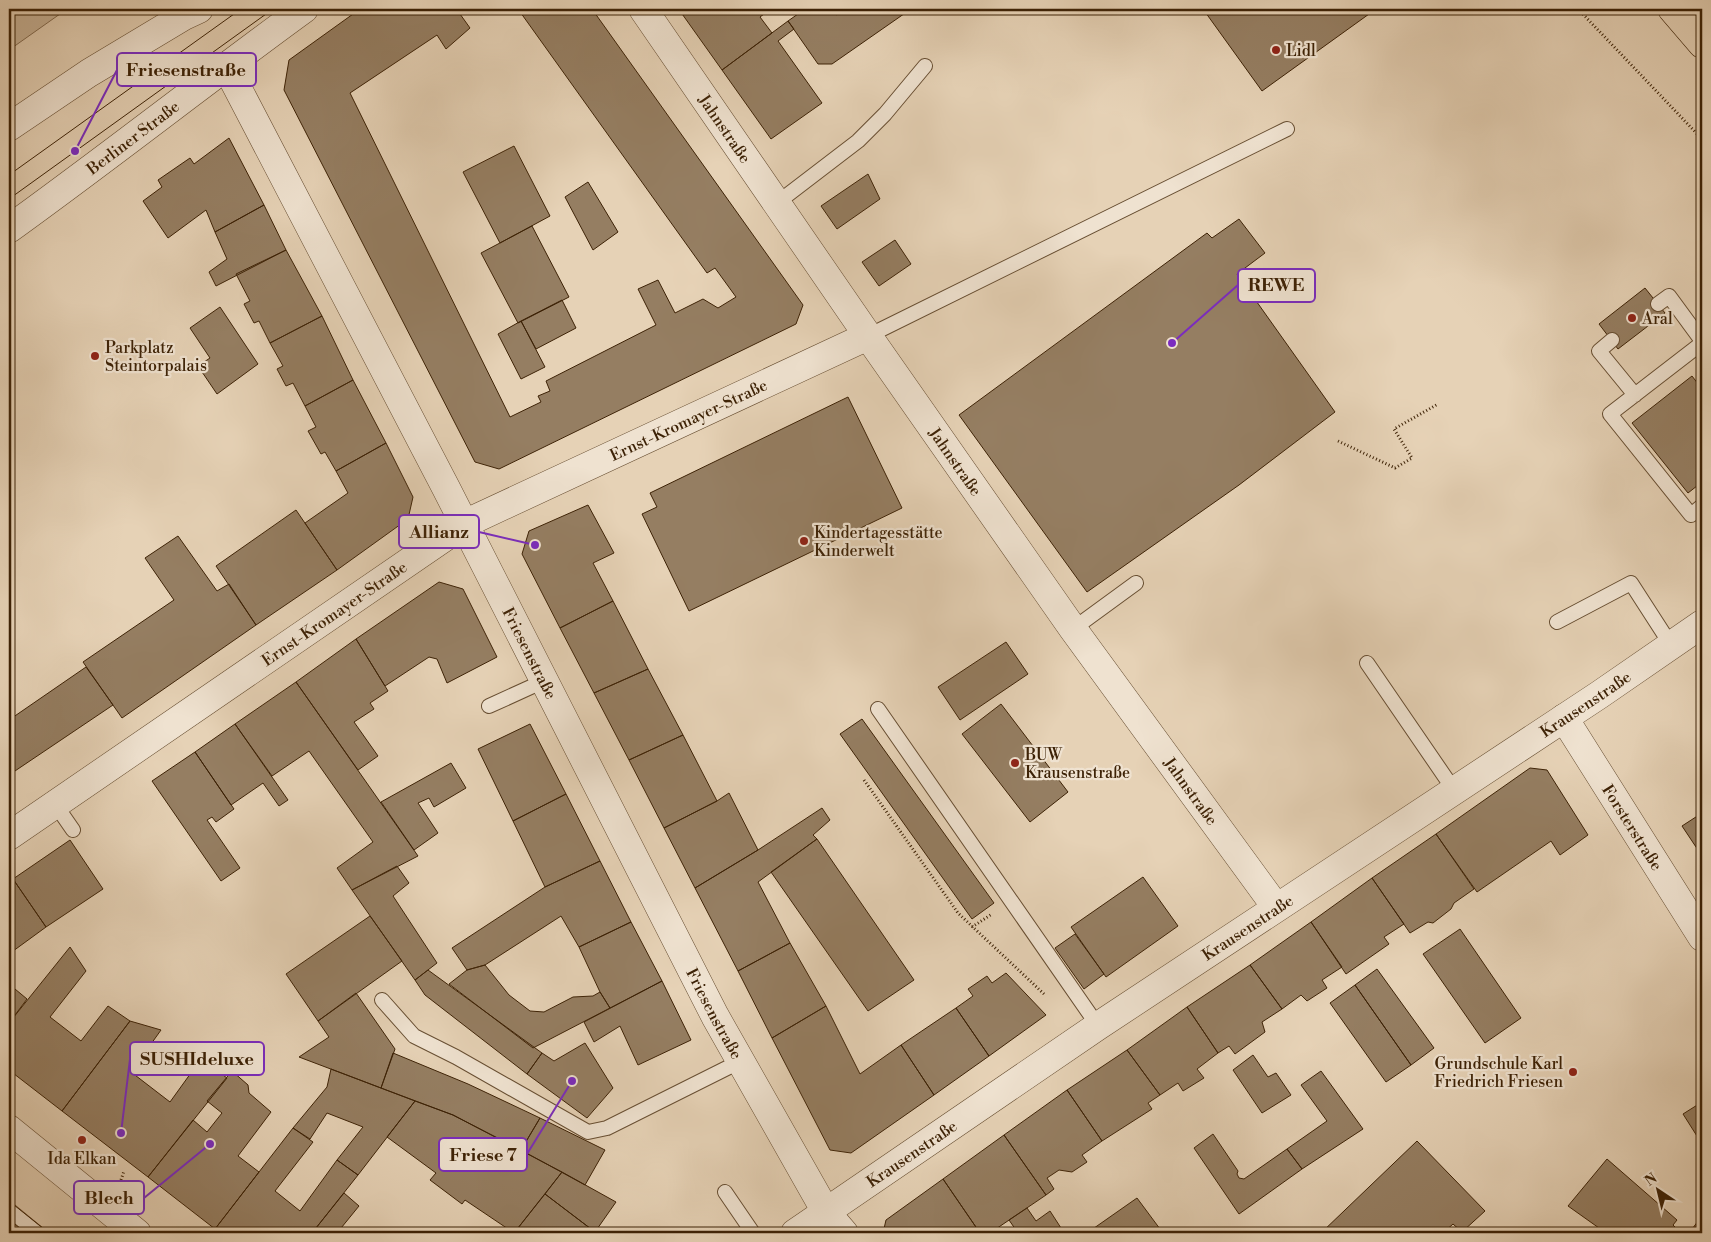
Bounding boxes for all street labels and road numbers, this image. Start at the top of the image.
street label: Jahnstraße [693,90,755,167]
street label: Berliner Straße [82,97,184,180]
street label: Ernst-Kromayer-Straße [607,375,771,466]
street label: Jahnstraße [924,423,986,500]
street label: Ernst-Kromayer-Straße [258,557,411,671]
street label: Friesenstraße [497,604,561,703]
street label: Krausenstraße [1536,667,1635,742]
street label: Jahnstraße [1158,753,1222,829]
street label: Forsterstraße [1597,781,1666,874]
street label: Krausenstraße [1199,891,1297,966]
street label: Friesenstraße [681,965,746,1063]
street label: Krausenstraße [863,1116,961,1192]

